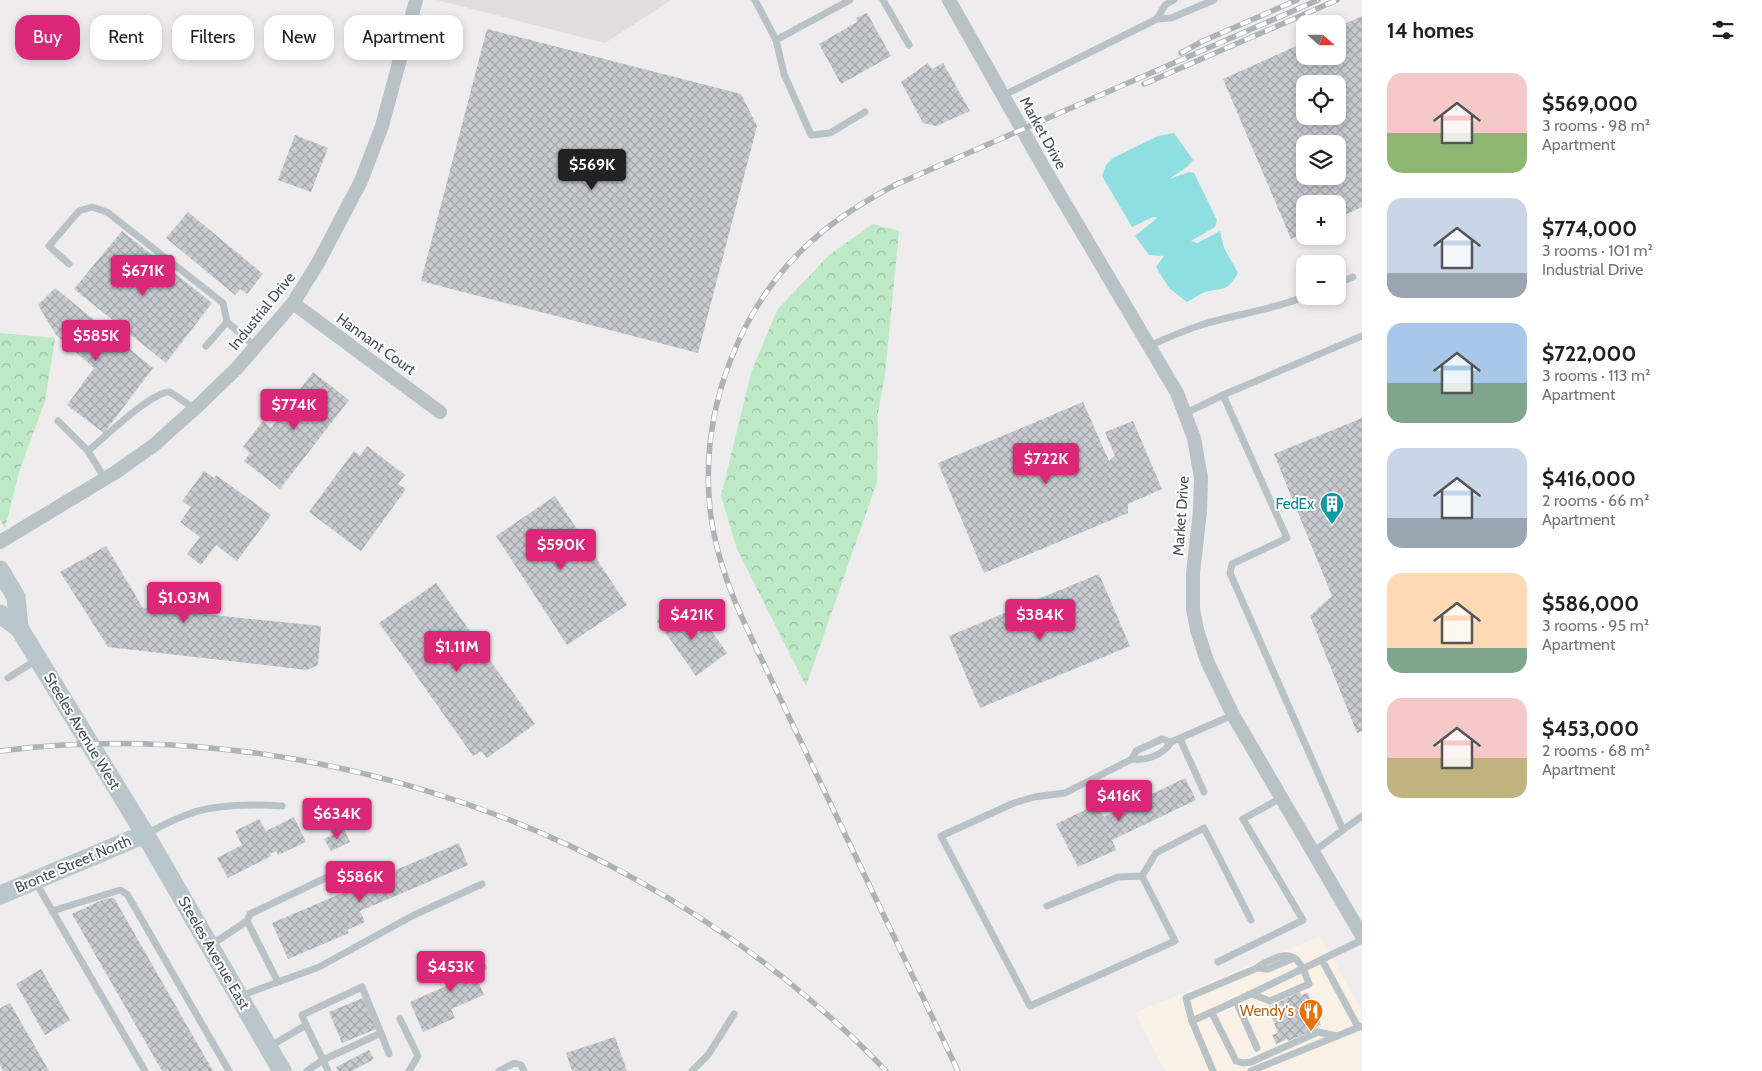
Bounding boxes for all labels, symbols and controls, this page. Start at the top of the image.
chip: Buy [15,15,80,60]
chip: Rent [90,15,162,60]
chip: Filters [172,15,254,60]
chip: New [264,15,334,60]
chip: Apartment [344,15,463,60]
north arrow [1296,15,1346,65]
map controls [1296,15,1346,305]
icon: filters [1709,16,1737,44]
text: 14 homes [1387,18,1474,43]
button: locate [1296,75,1346,125]
text: $569,000 [1542,91,1638,116]
icon: home [1427,93,1487,153]
street label: Market Drive [1016,94,1070,173]
text: 3 rooms · 98 m² [1542,116,1650,135]
button: layers [1296,135,1346,185]
text: Apartment [1542,135,1615,154]
pin: $569K [557,148,627,191]
text: $569K [569,155,615,174]
button: + [1296,195,1346,245]
text: $774,000 [1542,216,1637,241]
icon: home [1427,218,1487,278]
text: 3 rooms · 101 m² [1542,241,1653,260]
pin: $671K [108,254,178,297]
button: − [1296,255,1346,305]
text: Industrial Drive [1542,260,1644,279]
text: $671K [122,261,164,280]
street label: Industrial Drive [225,268,299,354]
street label: Hannant Court [333,309,419,379]
pin: $585K [61,320,131,362]
text: $585K [73,326,119,345]
text: $722,000 [1542,341,1636,366]
icon: home [1427,343,1487,403]
text: 3 rooms · 113 m² [1542,366,1650,385]
text: Apartment [1542,385,1615,404]
pin: $774K [259,388,329,431]
text: $774K [271,395,317,414]
pin: $722K [1011,442,1081,485]
text: $722K [1024,449,1068,468]
text: $416,000 [1542,466,1636,491]
icon: home [1427,468,1487,528]
street label: Market Drive [1169,475,1193,557]
building icon: FedEx [1319,491,1345,525]
text: 2 rooms · 66 m² [1542,491,1649,510]
place label: FedEx [1276,495,1314,513]
text: Apartment [1542,510,1615,529]
pin: $590K [526,528,596,571]
text: $590K [537,535,585,554]
pin: $1.03M [143,582,225,624]
text: $1.03M [158,588,210,607]
text: $586,000 [1542,591,1639,616]
icon: home [1427,593,1487,653]
pin: $421K [657,598,727,641]
pin: $384K [1005,598,1075,641]
text: $421K [670,605,714,624]
text: $384K [1016,605,1064,624]
text: 3 rooms · 95 m² [1542,616,1649,635]
pin: $1.11M [416,630,498,673]
text: Apartment [1542,635,1615,654]
text: $1.11M [435,637,479,656]
street label: Steeles Avenue West [40,669,124,793]
text: $453,000 [1542,716,1639,741]
icon: home [1427,718,1487,778]
text: 2 rooms · 68 m² [1542,741,1650,760]
text: Apartment [1542,760,1615,779]
pin: $416K [1084,780,1154,822]
text: $416K [1097,786,1141,805]
pin: $634K [302,798,372,840]
text: $634K [314,804,360,823]
street label: Bronte Street North [12,831,134,897]
pin: $586K [325,860,395,903]
text: $586K [337,867,383,886]
street label: Steeles Avenue East [174,893,254,1013]
pin: $453K [416,950,486,993]
text: $453K [428,957,474,976]
restaurant icon: Wendy's [1298,998,1324,1032]
place label: Wendy's [1240,1002,1294,1020]

